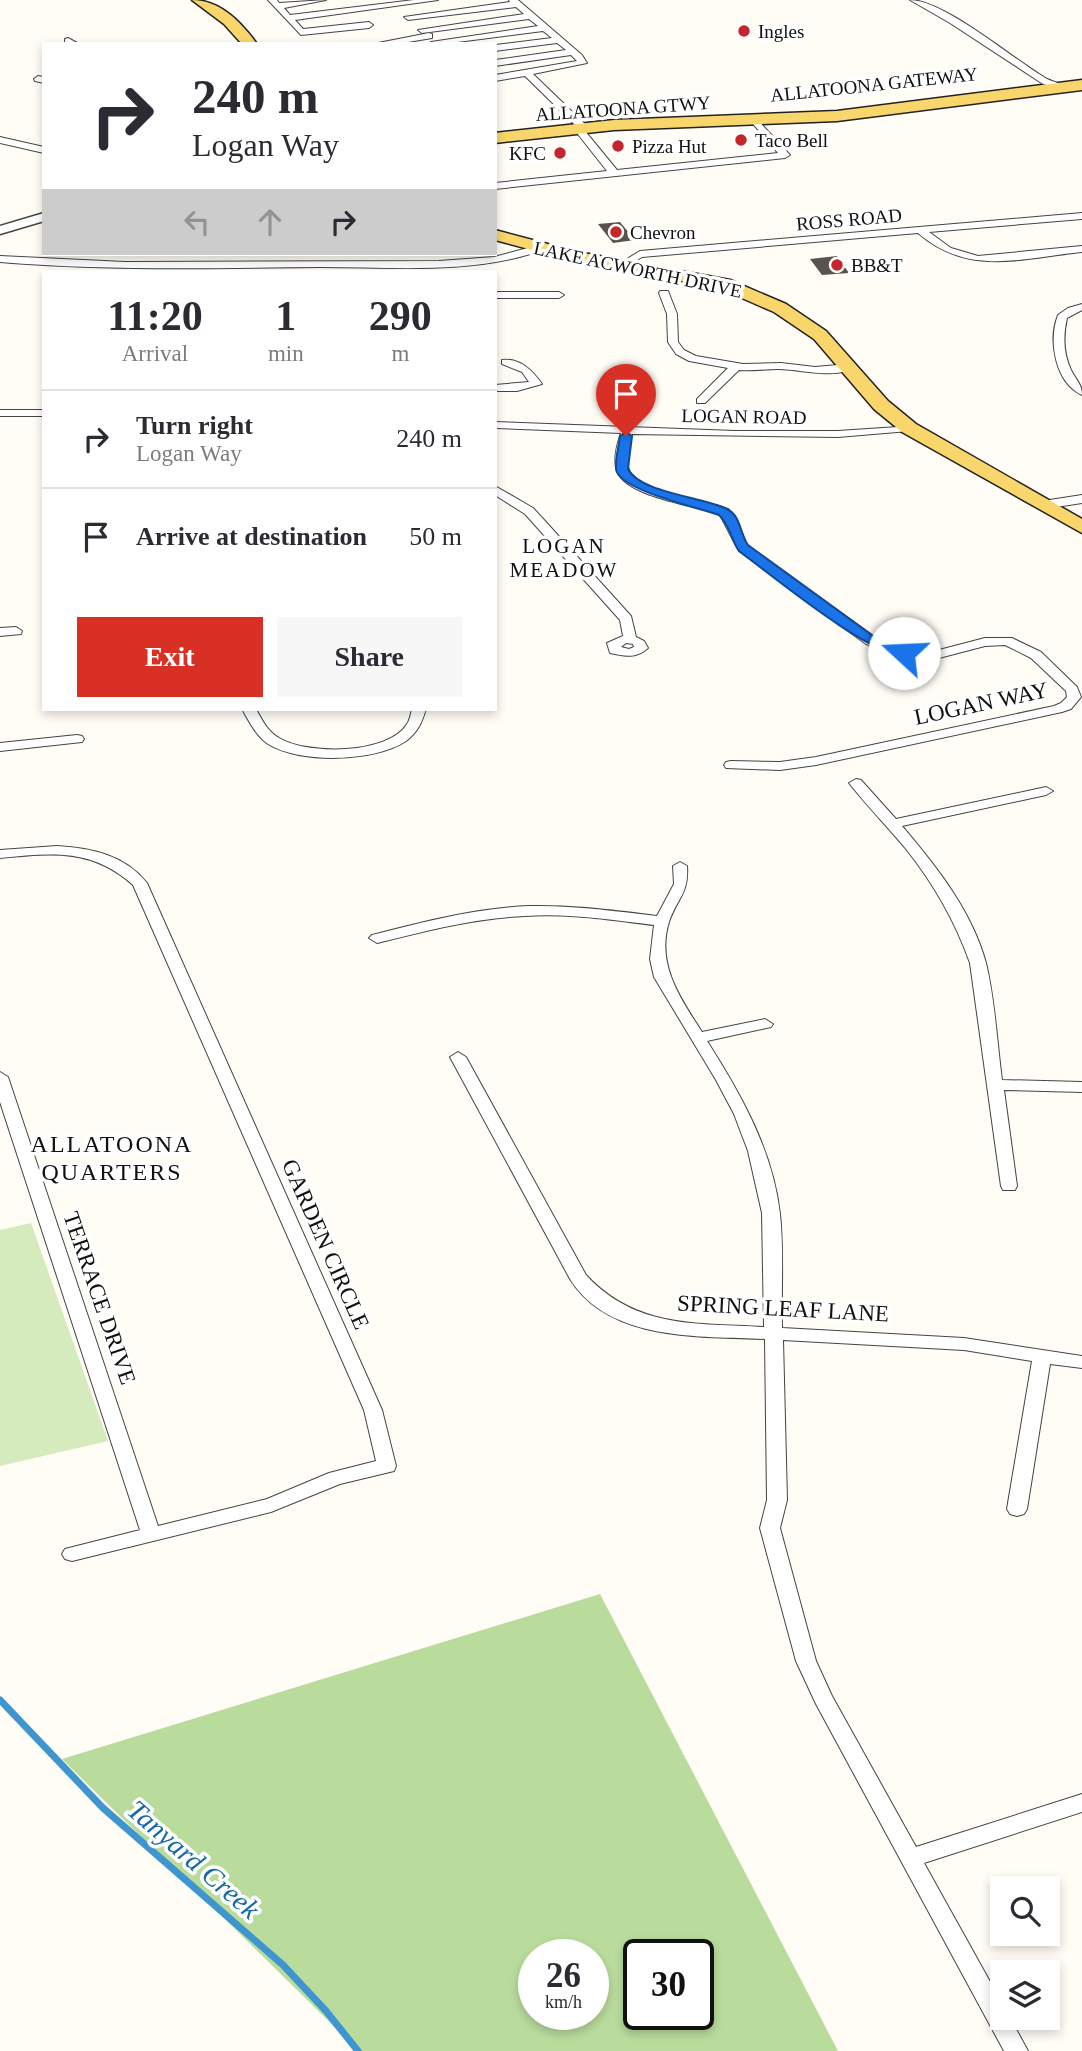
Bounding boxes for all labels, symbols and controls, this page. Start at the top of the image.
place label: Ingles [758,21,804,42]
marker: Ingles [736,23,752,39]
street label: ALLATOONA GATEWAY [769,63,979,106]
text: 240 m [192,69,319,124]
icon: right [77,70,168,161]
street label: ALLATOONA GTWY [535,92,712,125]
text: Logan Way [192,127,339,163]
place label: Taco Bell [755,130,828,151]
marker: Taco Bell [733,132,749,148]
place label: Pizza Hut [632,136,707,157]
marker: Pizza Hut [610,138,626,154]
place label: KFC [509,143,546,164]
marker: KFC [552,145,568,161]
icon: left [178,203,216,241]
icon: ahead [251,203,289,241]
icon: right [324,203,362,241]
street label: ROSS ROAD [795,204,903,235]
place label: Chevron [630,222,696,243]
marker: Chevron [608,224,624,240]
street label: LAKE ACWORTH DRIVE [532,237,744,302]
place label: BB&T [851,255,903,276]
marker: BB&T [829,257,845,273]
text: 11:20 [107,293,203,339]
text: 1 [275,293,296,339]
text: 290 [369,293,432,339]
text: Arrival [122,341,188,366]
text: min [268,341,304,366]
text: m [391,341,409,366]
pin [596,364,656,436]
icon: arrive [607,375,645,413]
street label: LOGAN ROAD [681,405,807,428]
text: Turn right [136,411,253,440]
icon: right [77,420,115,458]
text: 240 m [396,424,462,453]
text: Logan Way [136,441,242,466]
icon: arrive [77,518,115,556]
text: Arrive at destination [136,522,367,551]
text: 50 m [409,522,462,551]
district label: LOGAN MEADOW [510,534,618,582]
position arrow [867,616,941,690]
button: Exit [77,617,263,697]
button: Share [277,617,462,697]
street label: LOGAN WAY [912,677,1051,730]
district label: ALLATOONA QUARTERS [31,1131,193,1185]
street label: GARDEN CIRCLE [277,1155,374,1333]
street label: TERRACE DRIVE [58,1209,141,1388]
street label: SPRING LEAF LANE [676,1290,890,1327]
water label: Tanyard Creek [122,1794,266,1925]
map controls [990,1876,1060,2030]
button: search [990,1876,1060,1946]
speed limit sign: 30 [623,1939,714,2030]
text: 26 [546,1956,581,1995]
button: layers [990,1960,1060,2030]
text: km/h [545,1992,582,2012]

